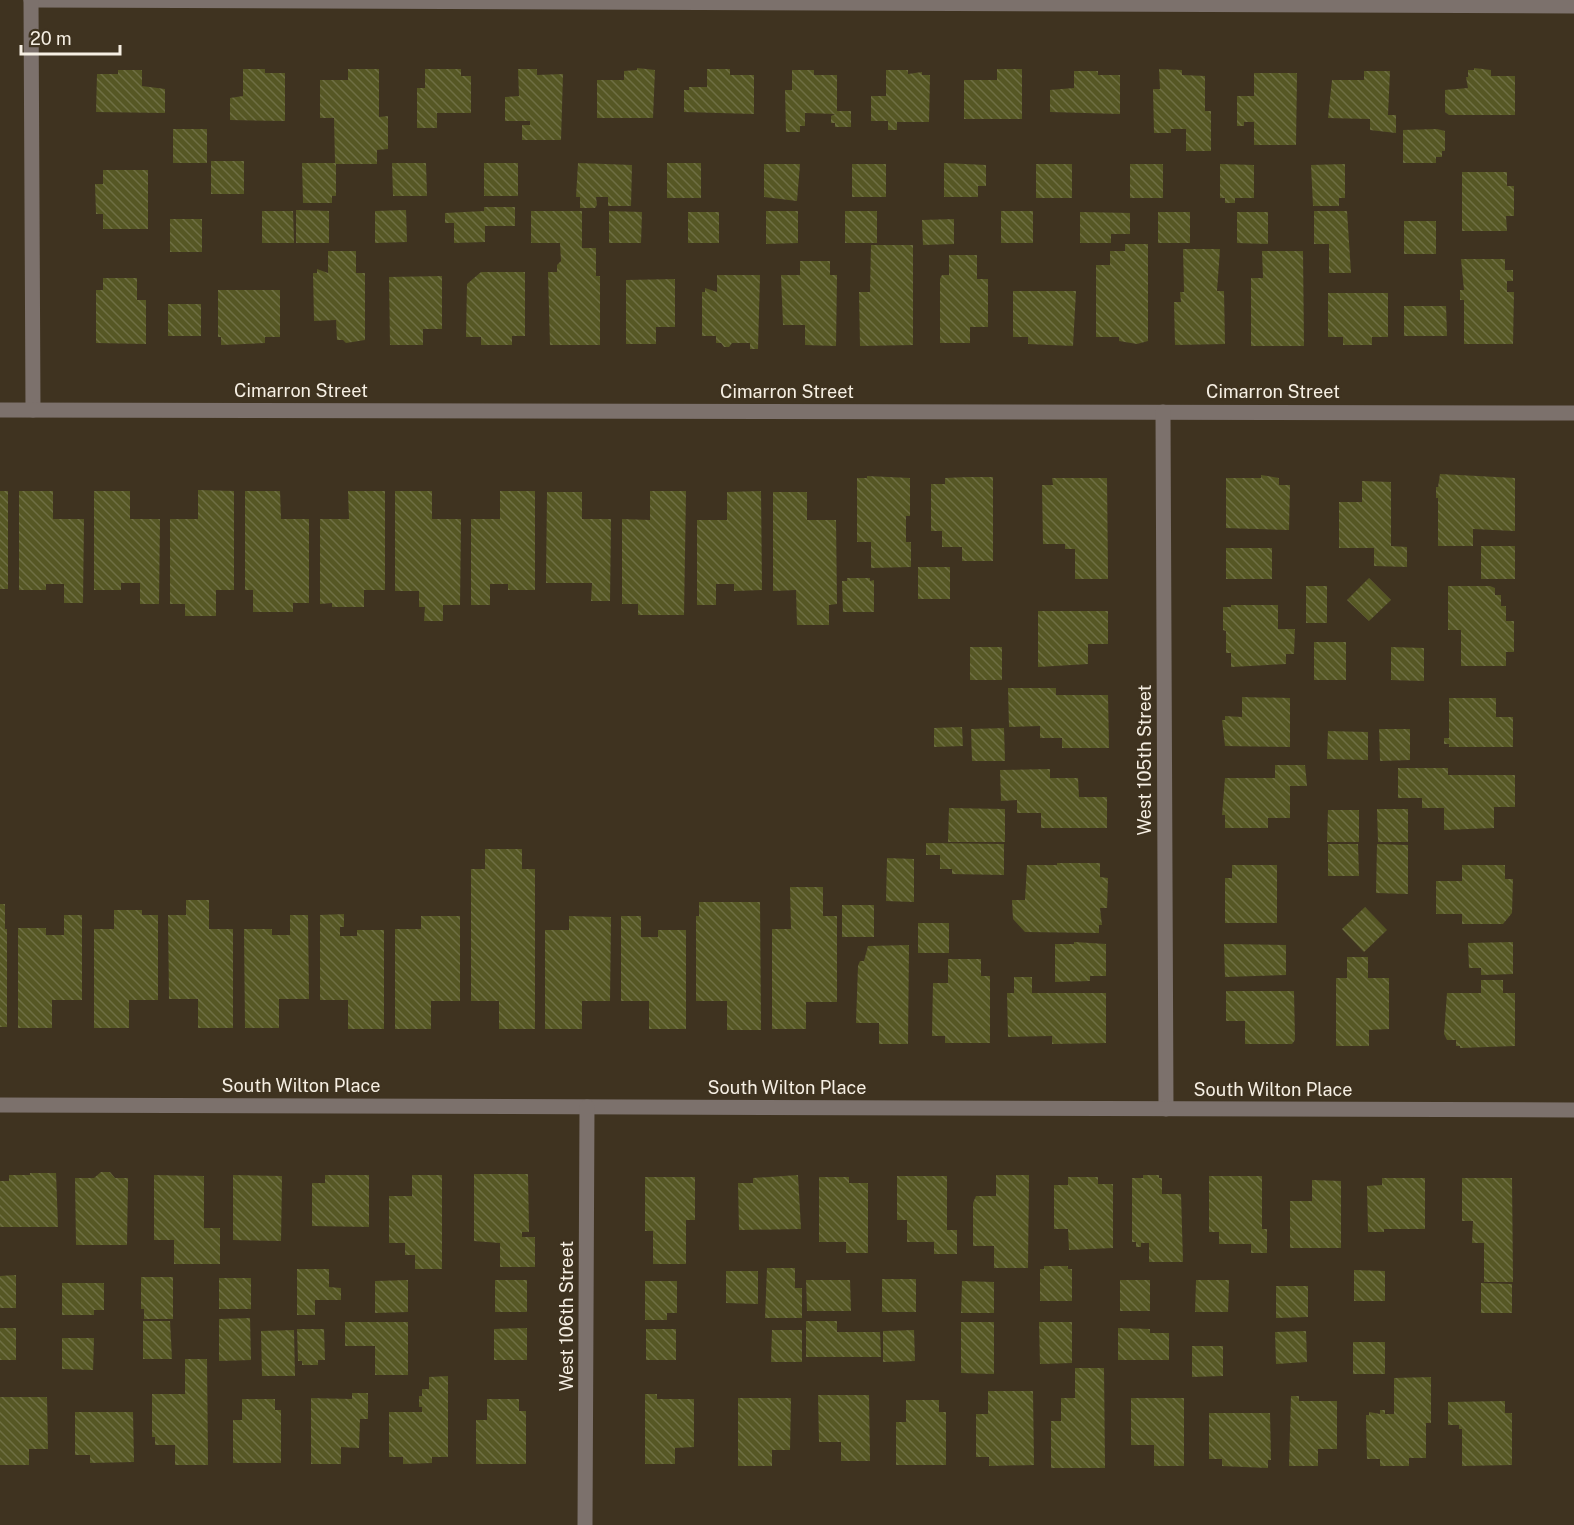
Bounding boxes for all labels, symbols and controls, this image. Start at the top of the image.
scale bar [21,18,120,56]
text: 20 m [30,28,72,49]
street label: Cimarron Street [234,380,368,401]
street label: Cimarron Street [720,381,854,402]
street label: Cimarron Street [1206,381,1340,402]
street label: West 105th Street [1134,685,1155,835]
street label: South Wilton Place [222,1075,380,1096]
street label: South Wilton Place [708,1077,866,1098]
street label: South Wilton Place [1194,1079,1352,1100]
street label: West 106th Street [556,1241,577,1391]

